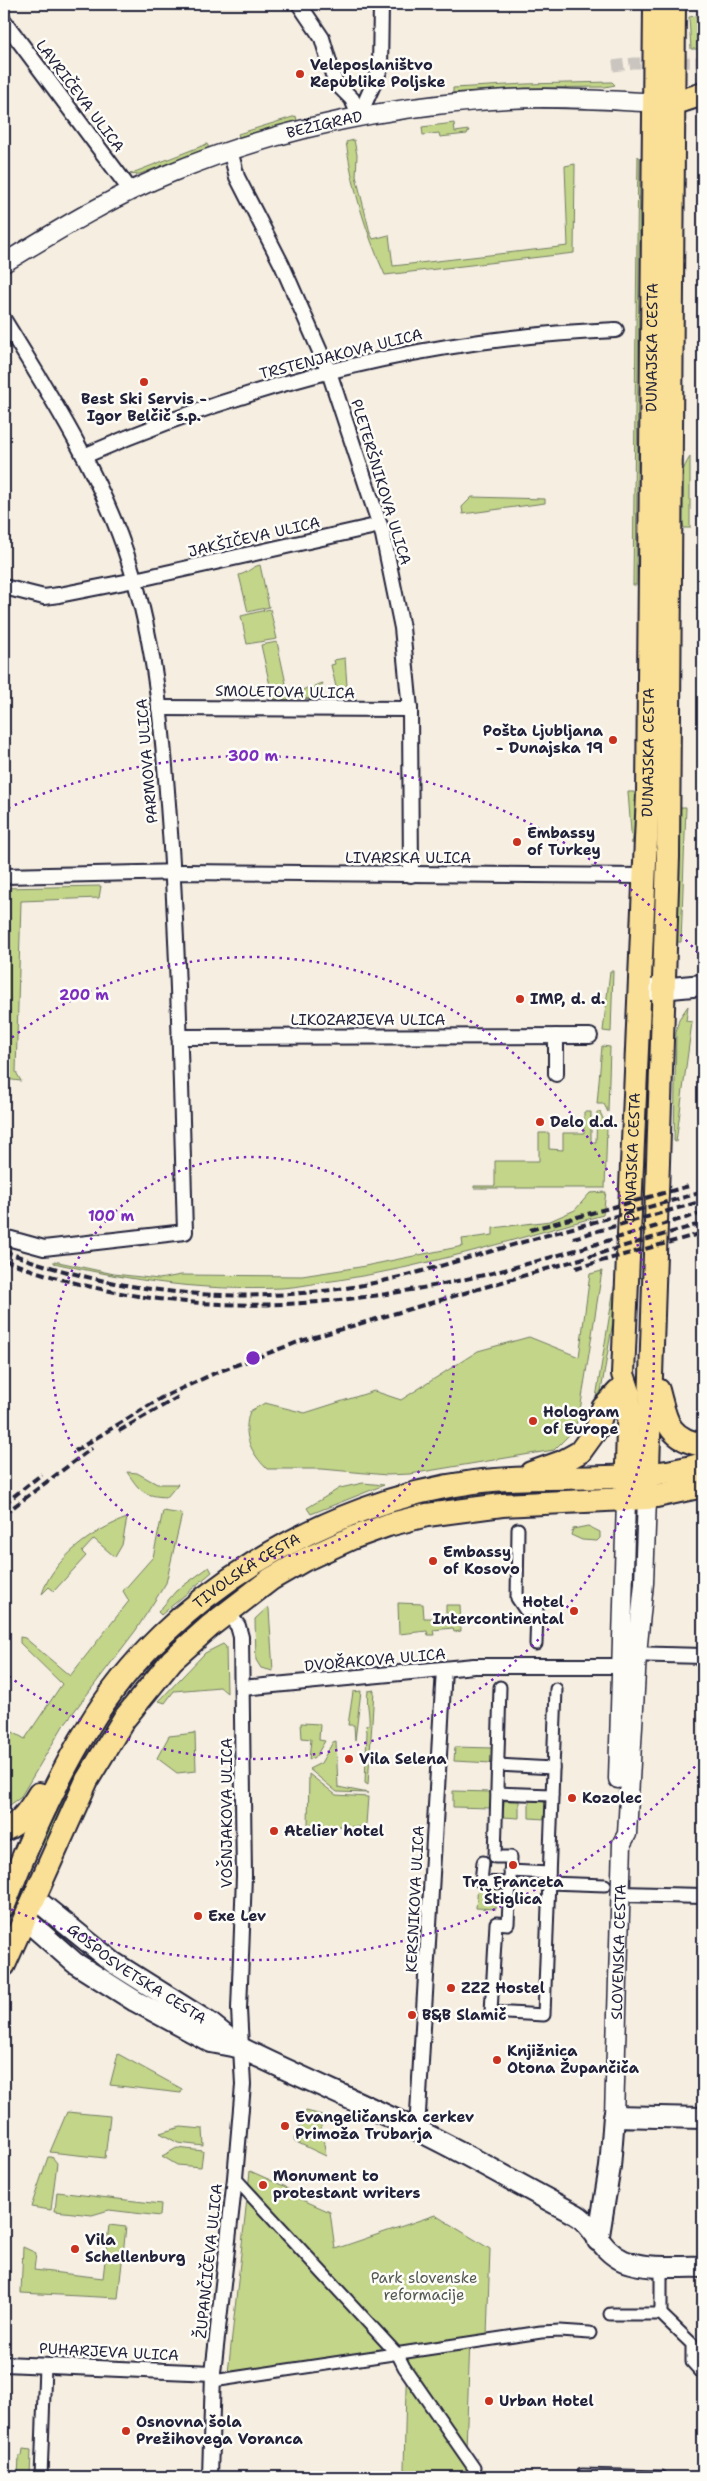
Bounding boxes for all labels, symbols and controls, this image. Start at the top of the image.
street label: LAVRIČEVA ULICA [31,35,130,156]
place label: Veleposlaništvo Republike Poljske [310,55,445,92]
marker: Veleposlaništvo Republike Poljske [294,68,306,80]
street label: BEŽIGRAD [284,106,364,143]
street label: DUNAJSKA CESTA [641,283,663,412]
street label: TRSTENJAKOVA ULICA [257,324,425,384]
marker: Best Ski Servis - Igor Belčič s.p. [138,376,150,388]
place label: Best Ski Servis - Igor Belčič s.p. [81,389,207,426]
street label: PLETERŠNIKOVA ULICA [346,396,417,567]
street label: JAKŠIČEVA ULICA [186,511,322,562]
street label: SMOLETOVA ULICA [215,681,355,703]
street label: DUNAJSKA CESTA [637,688,659,818]
street label: PARMOVA ULICA [132,698,162,824]
place label: Pošta Ljubljana - Dunajska 19 [483,721,604,758]
marker: Pošta Ljubljana - Dunajska 19 [607,734,619,746]
text: 300 m [228,746,278,766]
place label: Embassy of Turkey [527,823,601,860]
marker: Embassy of Turkey [511,836,523,848]
street label: LIVARSKA ULICA [345,848,471,868]
text: 200 m [59,985,109,1005]
place label: IMP, d. d. [530,989,605,1009]
marker: IMP, d. d. [514,993,526,1005]
street label: LIKOZARJEVA ULICA [290,1010,446,1030]
street label: DUNAJSKA CESTA [620,1092,645,1222]
place label: Delo d.d. [550,1112,618,1132]
marker: Delo d.d. [534,1116,546,1128]
text: 100 m [88,1206,134,1226]
centre of rings [244,1349,262,1367]
place label: Hologram of Europe [543,1402,619,1439]
marker: Hologram of Europe [527,1415,539,1427]
street label: TIVOLSKA CESTA [189,1529,304,1613]
place label: Embassy of Kosovo [443,1542,520,1579]
marker: Embassy of Kosovo [427,1555,439,1567]
place label: Hotel Intercontinental [432,1592,564,1629]
marker: Hotel Intercontinental [568,1605,580,1617]
street label: DVOŘAKOVA ULICA [303,1643,447,1676]
street label: VOŠNJAKOVA ULICA [216,1738,237,1888]
place label: Vila Selena [359,1749,447,1769]
marker: Vila Selena [343,1753,355,1765]
place label: Kozolec [582,1788,642,1808]
marker: Kozolec [566,1792,578,1804]
place label: Atelier hotel [284,1821,384,1841]
marker: Atelier hotel [268,1825,280,1837]
street label: KERSNIKOVA ULICA [401,1825,429,1973]
marker: Trg Franceta Štiglica [507,1859,519,1871]
place label: Trg Franceta Štiglica [463,1872,564,1909]
street label: SLOVENSKA CESTA [607,1884,631,2020]
place label: Exe Lev [208,1906,266,1926]
marker: Exe Lev [192,1910,204,1922]
street label: GOSPOSVETSKA CESTA [63,1919,210,2028]
place label: ZZZ Hostel [461,1978,545,1998]
marker: ZZZ Hostel [445,1982,457,1994]
place label: B&B Slamič [422,2005,506,2025]
marker: B&B Slamič [406,2009,418,2021]
place label: Knjižnica Otona Župančiča [507,2041,640,2078]
marker: Knjižnica Otona Župančiča [491,2054,503,2066]
place label: Evangeličanska cerkev Primoža Trubarja [295,2107,474,2144]
marker: Evangeličanska cerkev Primoža Trubarja [279,2120,291,2132]
place label: Monument to protestant writers [273,2166,421,2203]
marker: Monument to protestant writers [257,2179,269,2191]
street label: ŽUPANČIČEVA ULICA [190,2182,227,2339]
place label: Vila Schellenburg [85,2230,186,2267]
marker: Vila Schellenburg [69,2243,81,2255]
park label: Park slovenske reformacije [371,2268,477,2305]
street label: PUHARJEVA ULICA [39,2338,180,2366]
place label: Urban Hotel [499,2391,594,2411]
marker: Urban Hotel [483,2395,495,2407]
place label: Osnovna šola Prežihovega Voranca [136,2412,303,2449]
marker: Osnovna šola Prežihovega Voranca [120,2425,132,2437]

